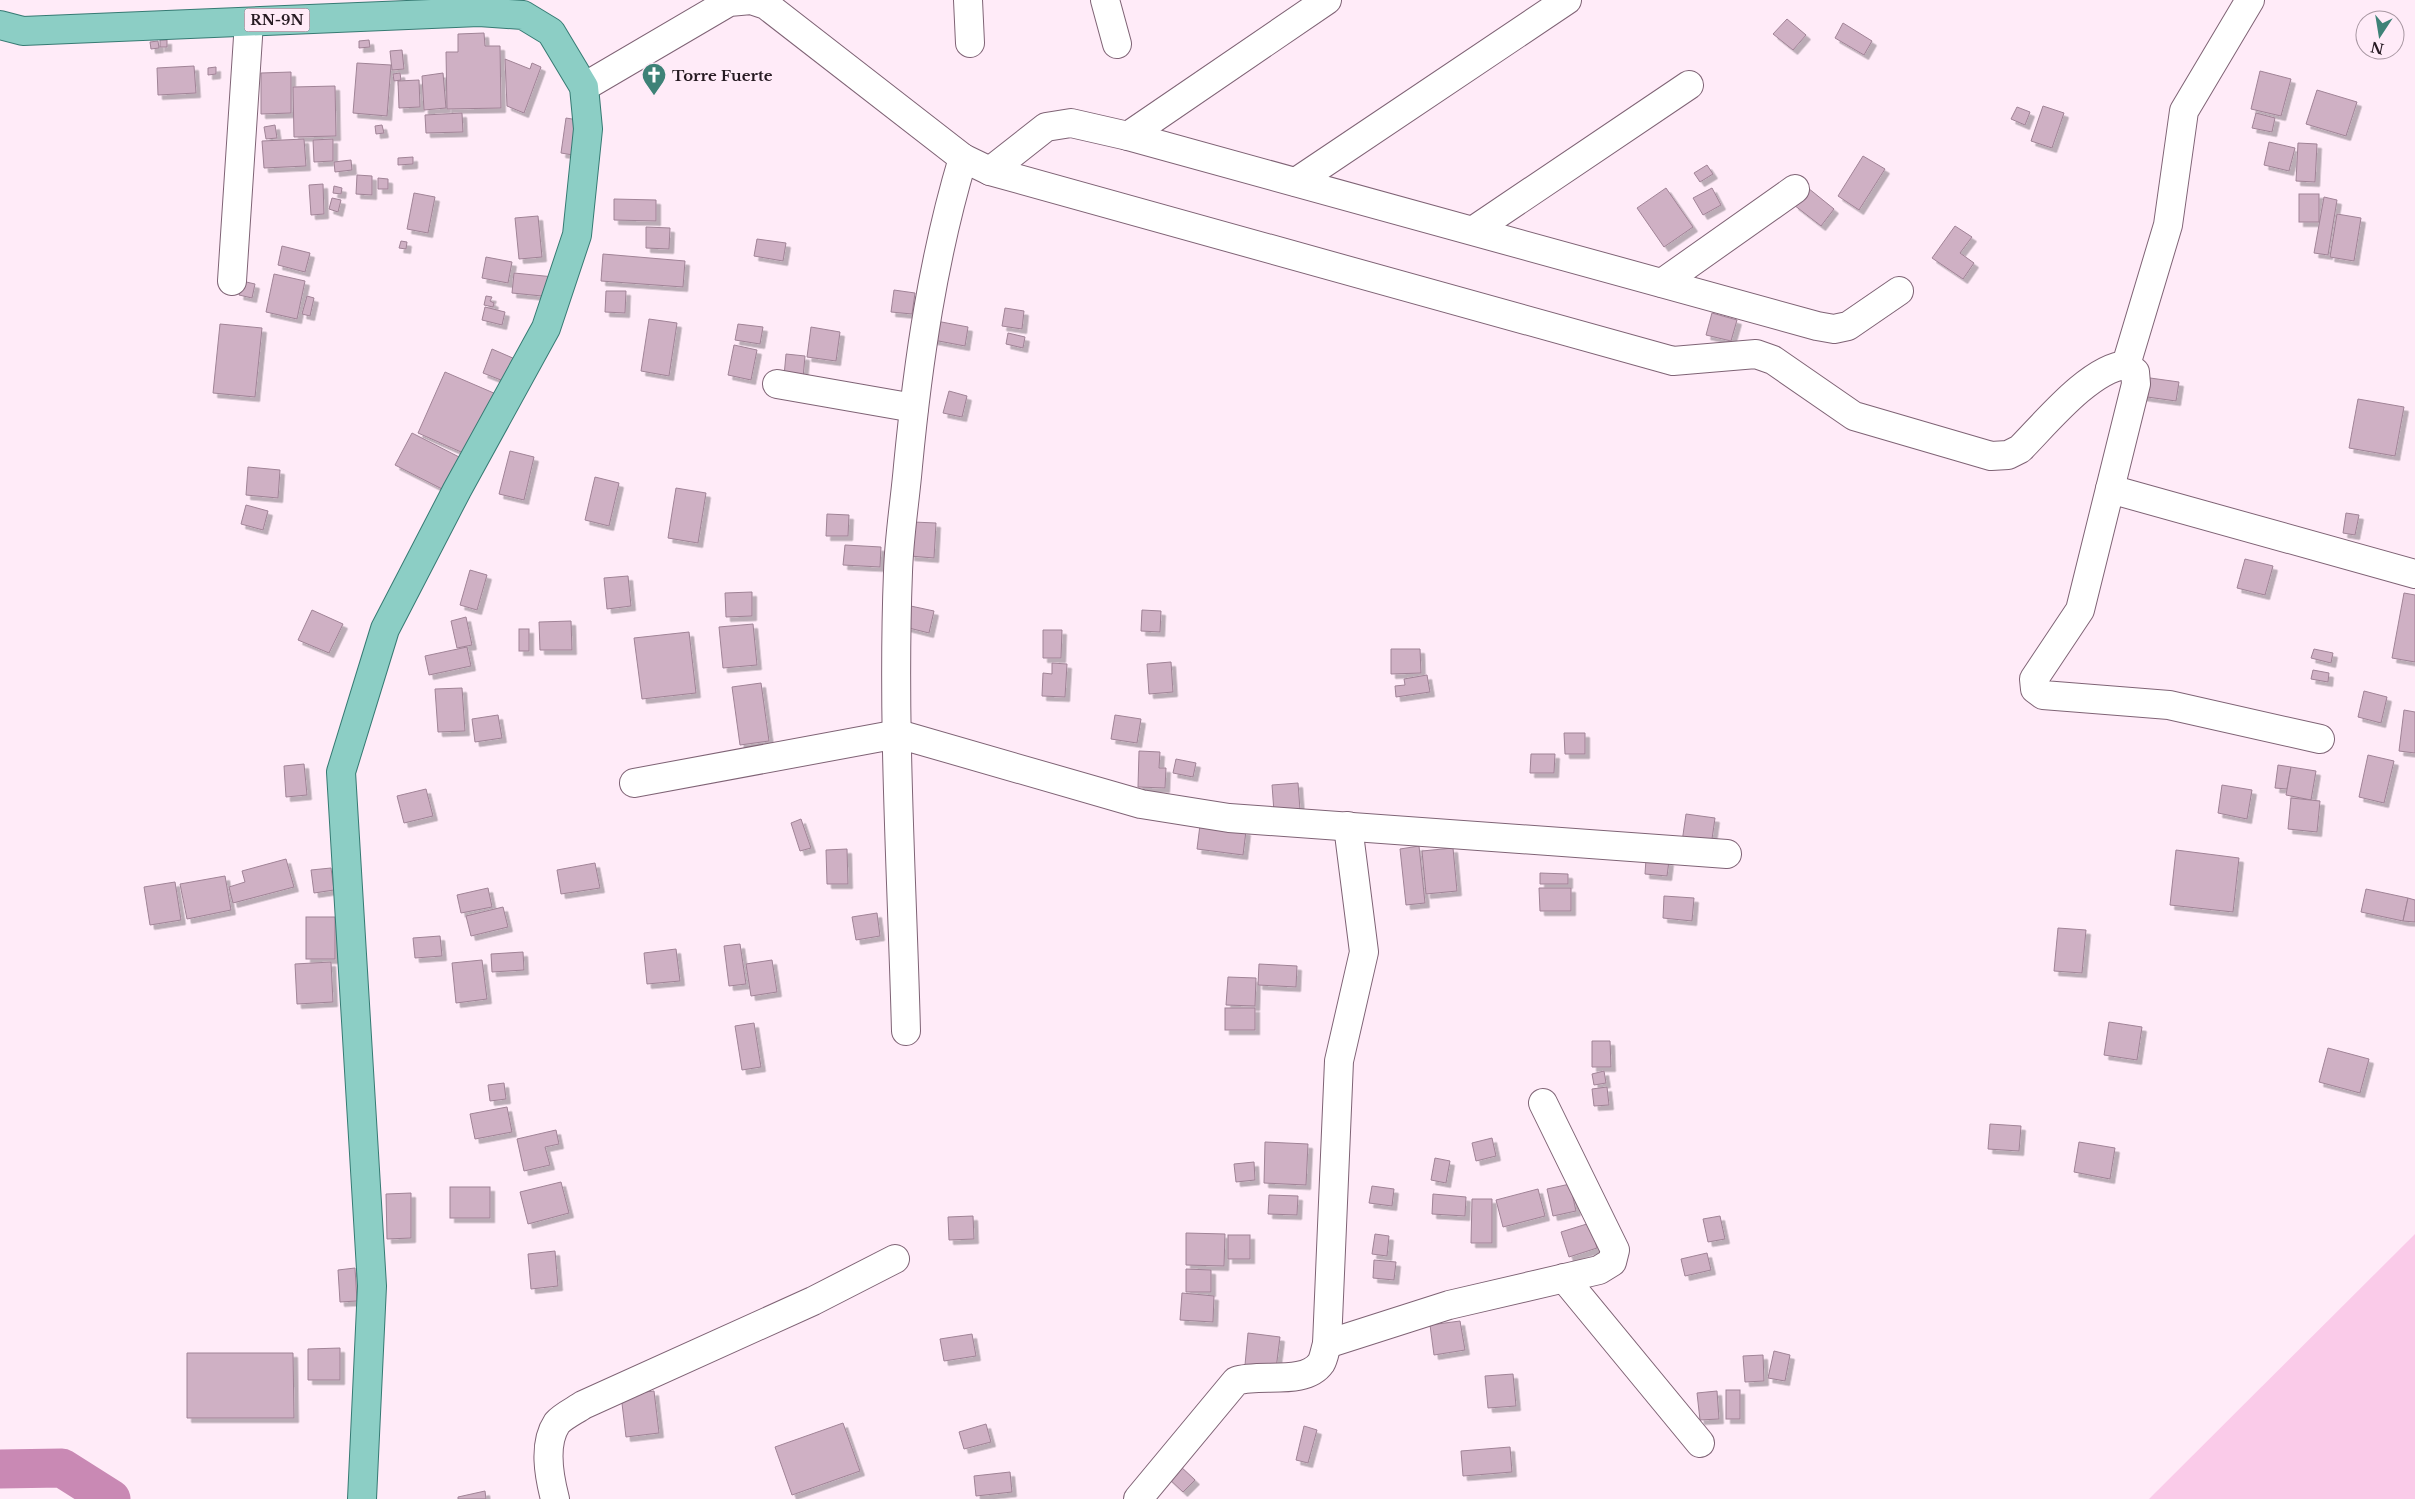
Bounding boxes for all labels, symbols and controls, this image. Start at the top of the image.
road number: RN-9N [244,8,310,32]
north arrow [2355,10,2405,60]
text: N [2369,38,2386,58]
church icon: Torre Fuerte [641,62,667,96]
place label: Torre Fuerte [672,66,773,85]

